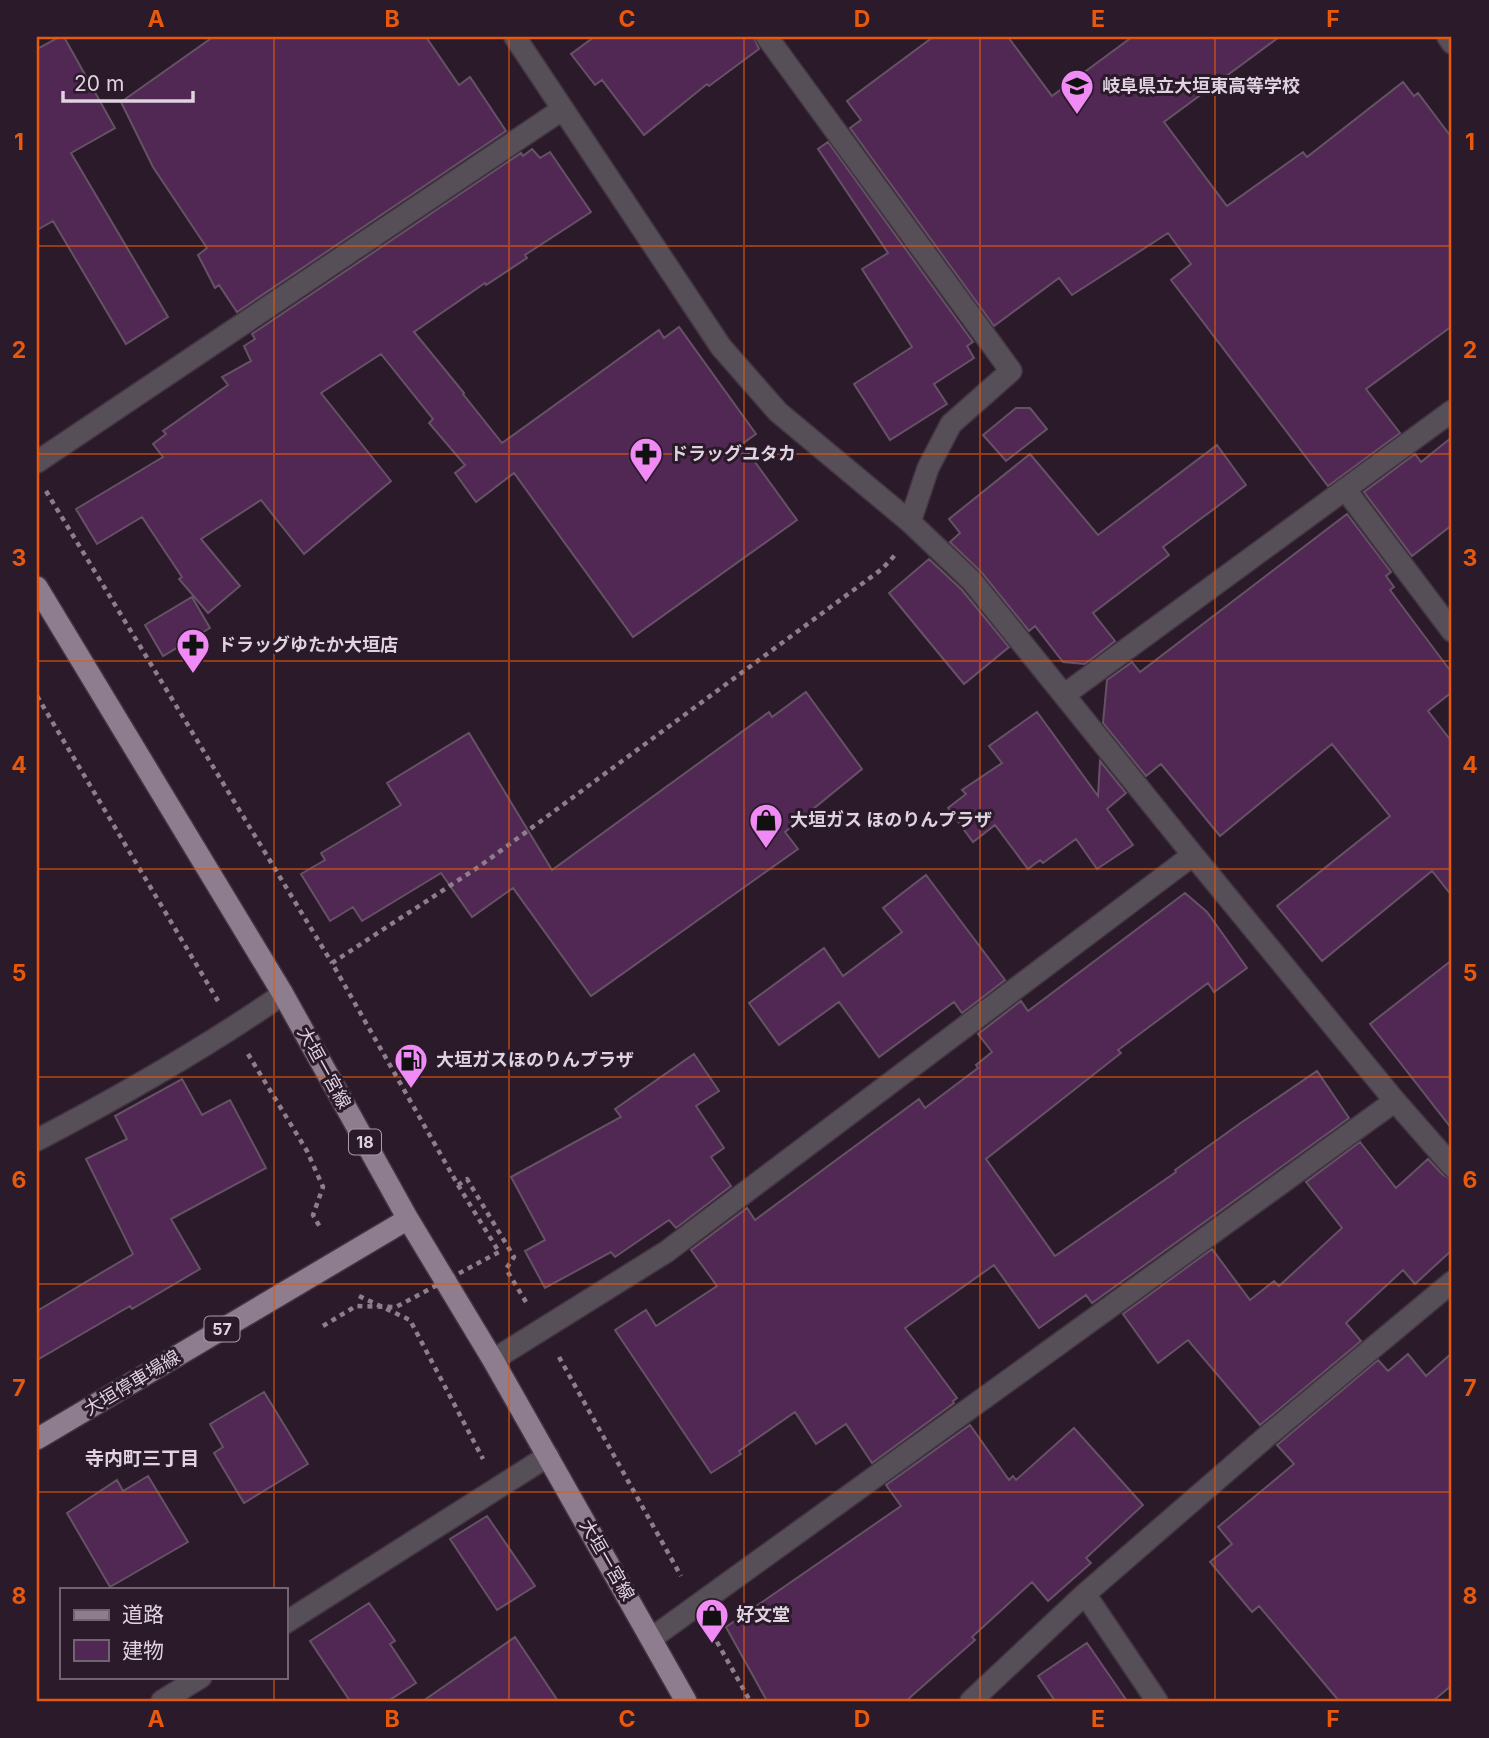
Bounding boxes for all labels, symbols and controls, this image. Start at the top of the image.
text: A [147,5,165,33]
text: B [384,5,400,33]
text: C [618,5,636,33]
text: D [854,5,870,33]
text: E [1091,5,1105,33]
text: F [1326,5,1340,33]
scale bar [63,60,192,104]
school or university icon: 岐阜県立大垣東高等学校 [1058,67,1096,116]
text: 20 m [74,71,124,96]
place label: 岐阜県立大垣東高等学校 [1102,75,1300,96]
text: 1 [14,128,24,156]
text: 1 [1465,128,1475,156]
text: 2 [12,336,26,364]
text: 2 [1463,336,1477,364]
pharmacy icon: ドラッグユタカ [627,435,665,484]
place label: ドラッグユタカ [670,443,796,464]
text: 3 [12,544,26,572]
text: 3 [1463,544,1477,572]
pharmacy icon: ドラッグゆたか大垣店 [174,626,212,675]
place label: ドラッグゆたか大垣店 [218,634,398,655]
text: 4 [11,751,27,779]
text: 4 [1462,751,1478,779]
shop icon: 大垣ガス ほのりんプラザ [747,801,785,850]
place label: 大垣ガス ほのりんプラザ [790,809,992,830]
text: 5 [12,959,26,987]
text: 5 [1463,959,1477,987]
street label: 大垣一宮線 [293,1023,355,1112]
fuel station icon: 大垣ガスほのりんプラザ [392,1041,430,1090]
place label: 大垣ガスほのりんプラザ [436,1049,634,1070]
road number: 18 [349,1130,381,1154]
text: 6 [12,1166,26,1194]
text: 6 [1463,1166,1477,1194]
road number: 57 [204,1316,240,1342]
street label: 大垣停車場線 [80,1346,183,1419]
text: 7 [12,1374,26,1402]
text: 7 [1463,1374,1477,1402]
district label: 寺内町三丁目 [85,1447,199,1470]
street label: 大垣一宮線 [576,1516,639,1604]
text: 8 [12,1582,26,1610]
text: 8 [1463,1582,1477,1610]
legend [60,1588,287,1678]
shop icon: 好文堂 [693,1596,731,1645]
text: 道路 [122,1602,164,1627]
place label: 好文堂 [736,1604,790,1625]
text: 建物 [122,1638,164,1663]
text: A [147,1705,165,1733]
text: B [384,1705,400,1733]
text: C [618,1705,636,1733]
text: D [854,1705,870,1733]
text: E [1091,1705,1105,1733]
text: F [1326,1705,1340,1733]

